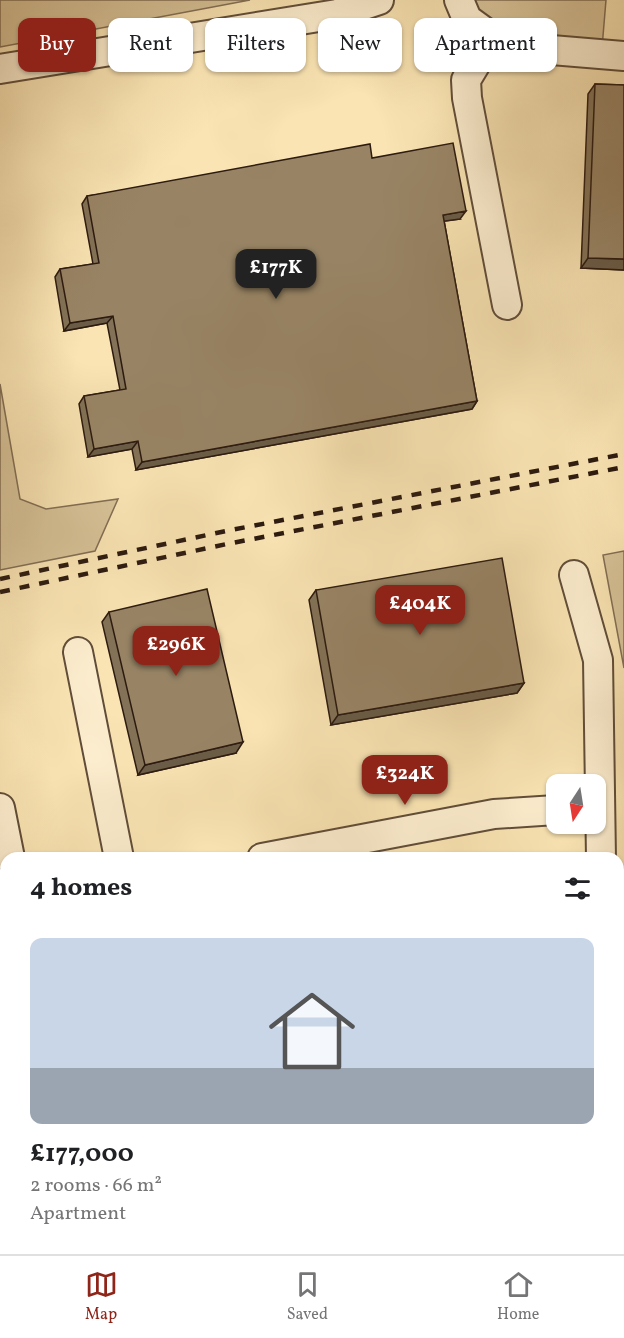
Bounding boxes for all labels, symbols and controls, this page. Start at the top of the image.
chip: Buy [18,18,96,72]
chip: Rent [108,18,193,72]
chip: Filters [205,18,306,72]
chip: New [318,18,402,72]
chip: Apartment [414,18,557,72]
pin: £177K [234,249,318,300]
text: £177K [249,254,303,282]
pin: £404K [378,585,462,636]
text: £404K [389,590,451,618]
pin: £296K [134,626,218,677]
text: £296K [147,631,205,659]
pin: £324K [363,755,447,806]
text: £324K [376,760,434,788]
north arrow [546,774,606,834]
map controls [546,774,606,834]
text: 4 homes [30,870,132,906]
icon: filters [561,872,594,905]
icon: home [258,977,366,1085]
text: £177,000 [30,1136,134,1172]
text: 2 rooms · 66 m² [30,1172,162,1200]
text: Apartment [30,1200,126,1228]
tab: Map [85,1268,118,1326]
tab: Saved [287,1268,328,1326]
tab: Home [497,1268,539,1326]

